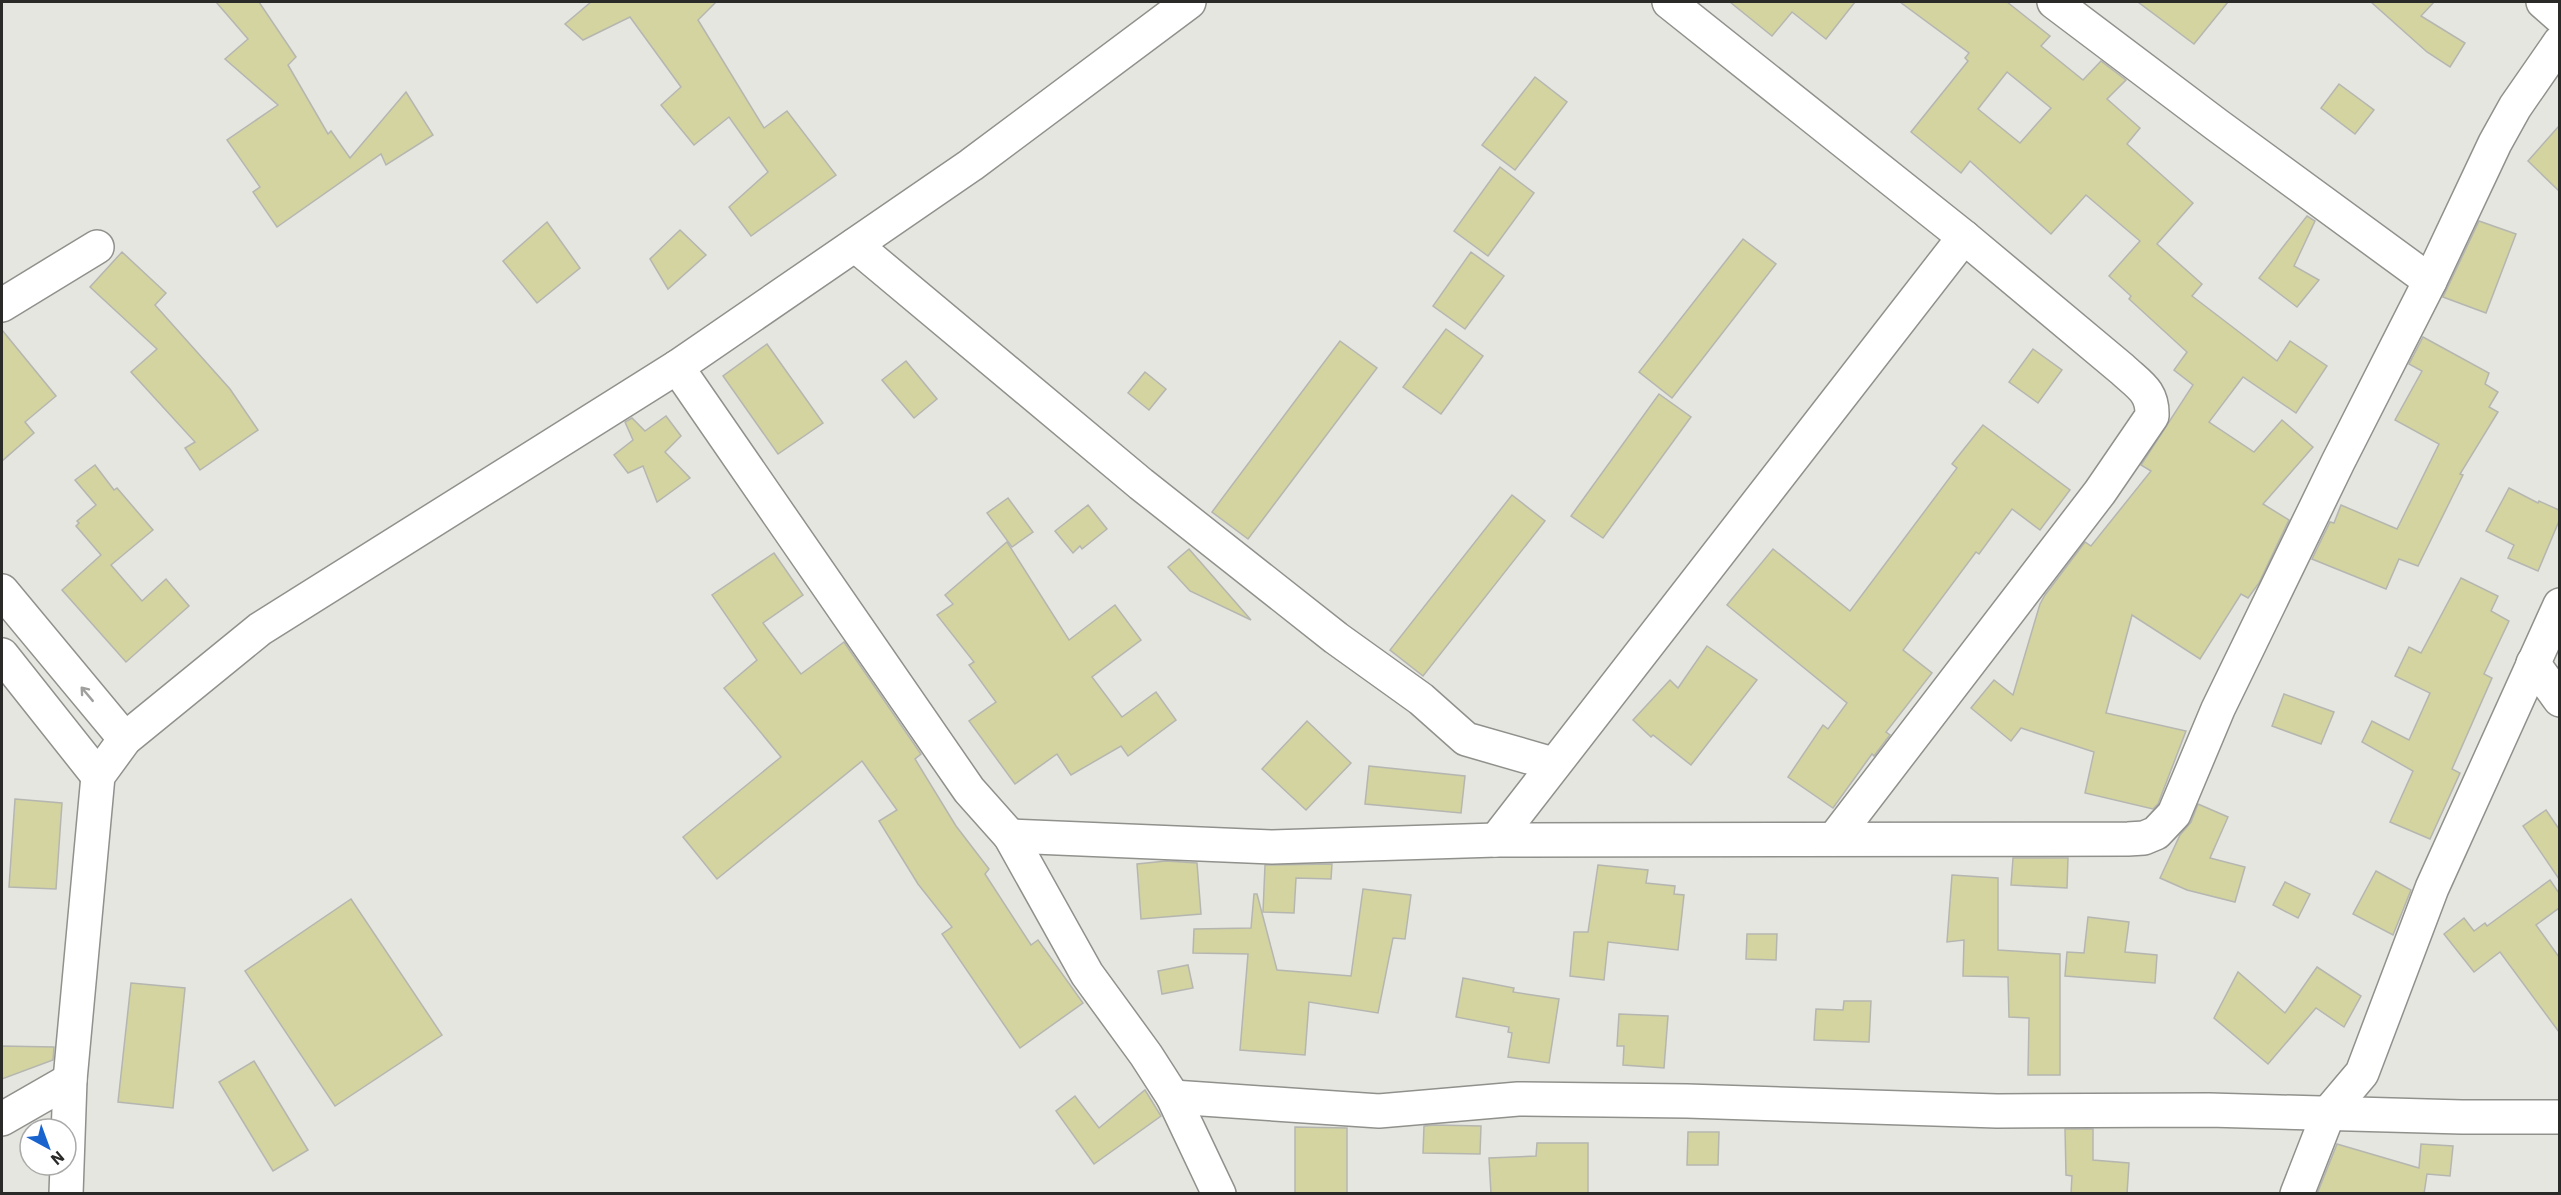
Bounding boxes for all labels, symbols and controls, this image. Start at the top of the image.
one-way arrow [80,687,94,702]
north arrow [18,1117,78,1177]
text: N [47,1147,69,1170]

